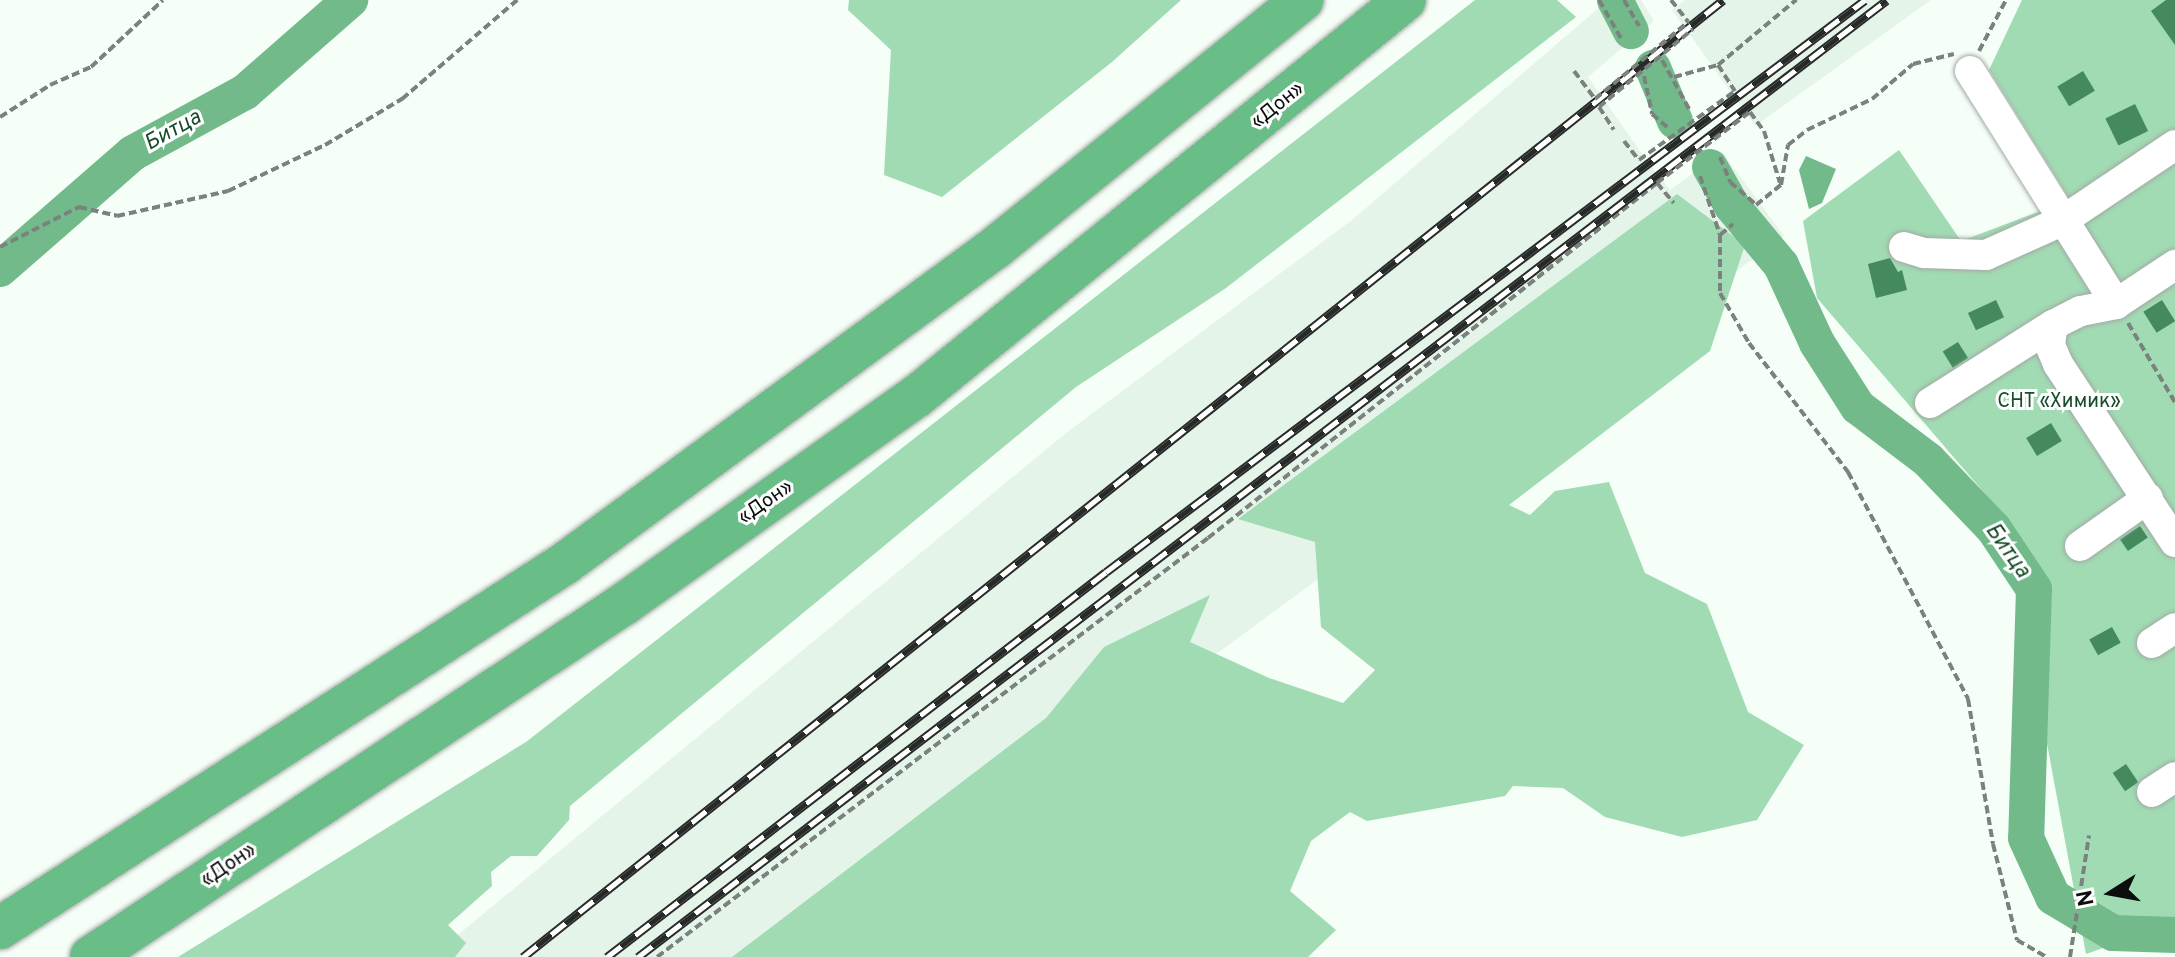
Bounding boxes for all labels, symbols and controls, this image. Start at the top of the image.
street label: «Дон» [1247,77,1309,135]
water label: Битца [140,105,206,157]
park label: СНТ «Химик» [1997,390,2121,414]
street label: «Дон» [734,476,798,530]
water label: Битца [1979,519,2035,583]
street label: «Дон» [197,839,261,893]
north arrow [2071,853,2151,933]
text: N [2072,887,2102,908]

